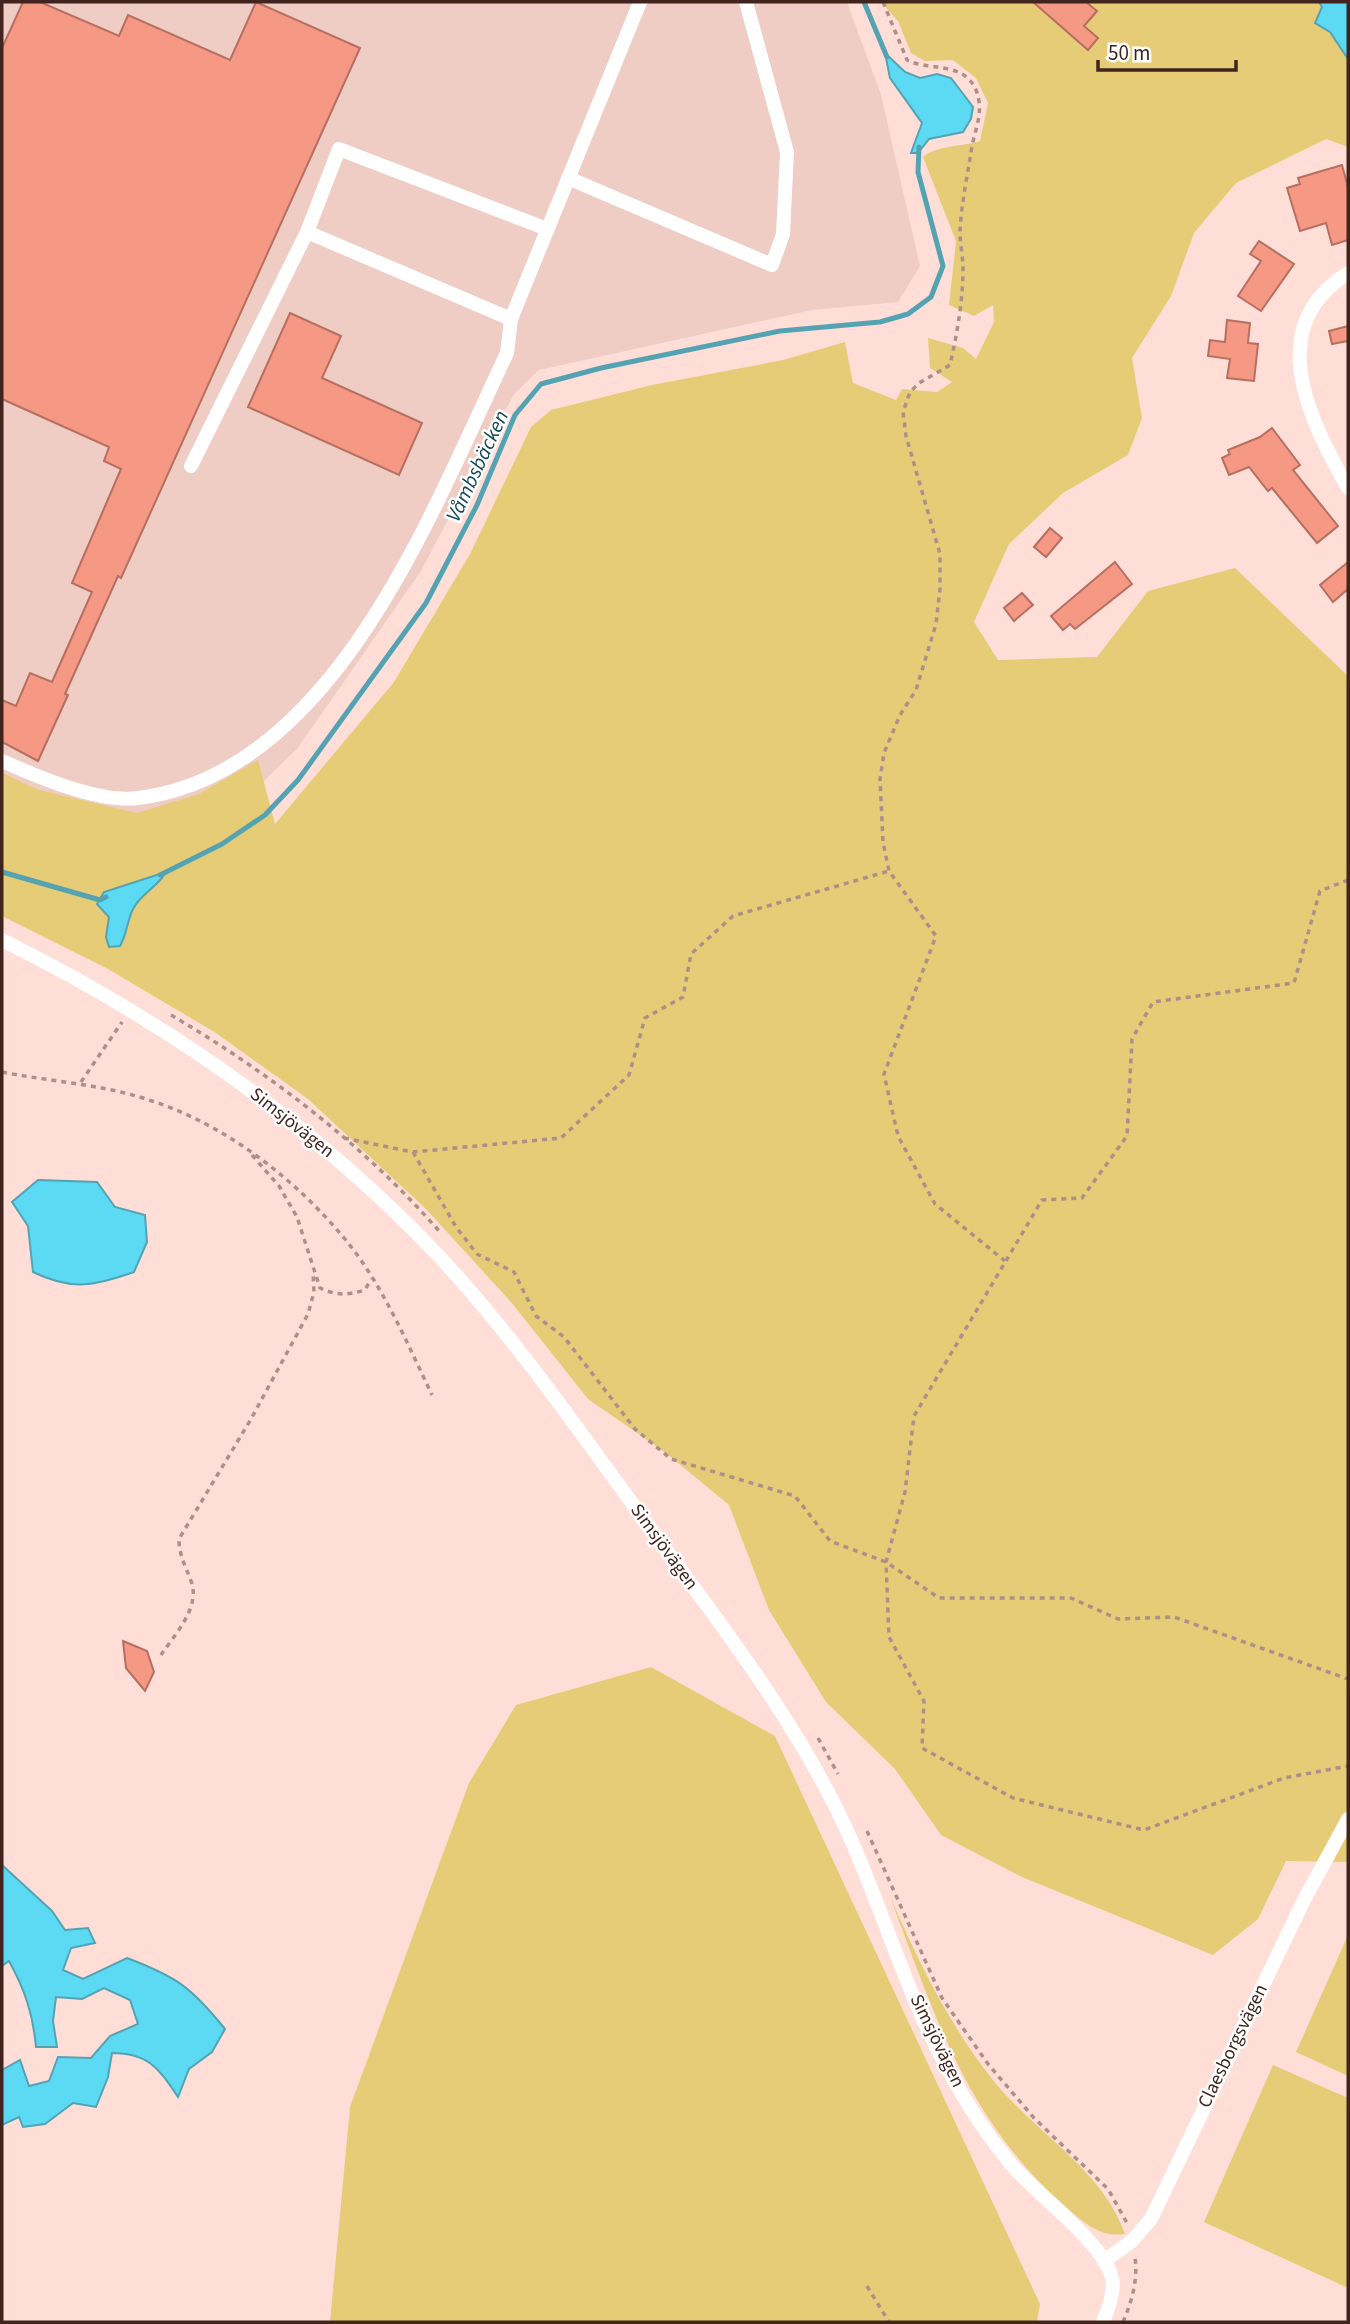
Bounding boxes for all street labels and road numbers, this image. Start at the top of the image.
street label: Simsjövägen [244,1081,340,1165]
street label: Simsjövägen [623,1498,705,1596]
street label: Claesborgsvägen [1191,1980,1275,2112]
street label: Simsjövägen [903,1990,971,2092]

